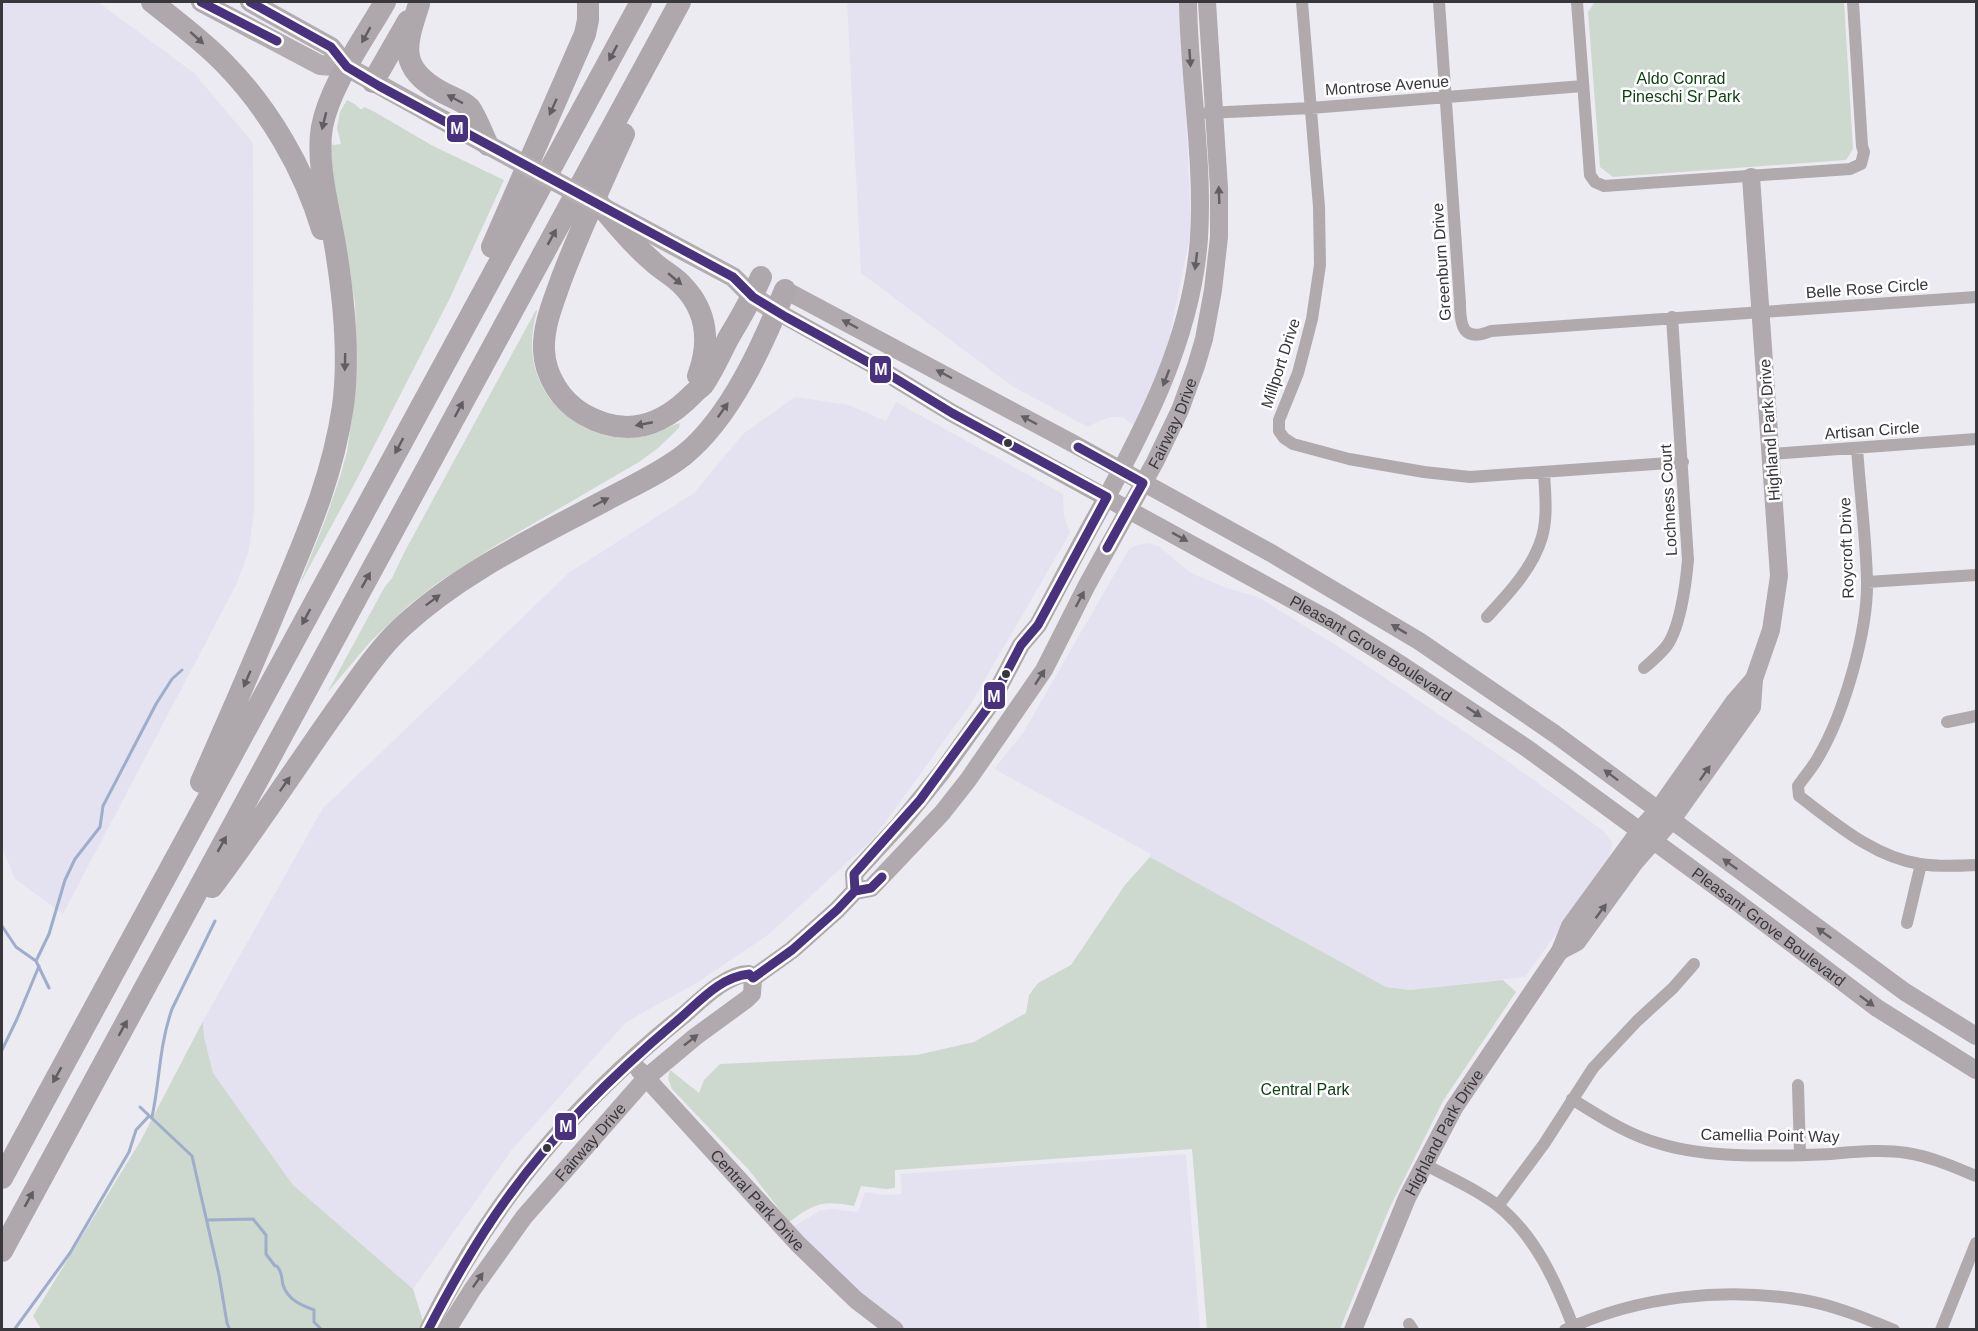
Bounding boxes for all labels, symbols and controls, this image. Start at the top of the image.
one-way arrow [361,26,371,43]
one-way arrow [190,31,205,45]
one-way arrow [608,45,618,62]
one-way arrow [1185,49,1195,68]
park label: Aldo Conrad Pineschi Sr Park [1622,70,1741,105]
street label: Montrose Avenue [1324,73,1450,98]
one-way arrow [446,94,463,104]
one-way arrow [549,99,558,116]
one-way arrow [319,112,329,130]
line badge: M [446,114,469,143]
text: M [450,120,464,137]
one-way arrow [1214,186,1224,205]
street label: Greenburn Drive [1429,202,1454,322]
one-way arrow [547,229,557,246]
one-way arrow [1191,252,1201,271]
one-way arrow [667,272,682,285]
street label: Belle Rose Circle [1805,276,1929,301]
street label: Millport Drive [1258,316,1303,410]
one-way arrow [842,319,859,329]
one-way arrow [340,352,350,371]
line badge: M [869,355,892,384]
street label: Highland Park Drive [1756,358,1783,502]
text: M [874,361,888,378]
one-way arrow [935,369,952,379]
one-way arrow [1160,369,1170,387]
street label: Fairway Drive [1145,375,1200,472]
one-way arrow [454,400,464,417]
one-way arrow [717,402,728,418]
one-way arrow [1020,415,1037,425]
street label: Artisan Circle [1824,419,1920,442]
one-way arrow [634,420,653,429]
one-way arrow [394,437,404,454]
unlabelled marker [1002,437,1014,449]
street label: Lochness Court [1657,443,1680,556]
street label: Roycroft Drive [1836,497,1857,599]
one-way arrow [593,498,610,507]
one-way arrow [1172,532,1189,542]
one-way arrow [361,572,371,589]
one-way arrow [1075,590,1085,607]
street label: Pleasant Grove Boulevard [1287,592,1455,705]
one-way arrow [425,595,440,607]
one-way arrow [301,609,311,626]
one-way arrow [1391,623,1407,634]
unlabelled marker [1000,668,1012,680]
one-way arrow [1034,668,1045,685]
one-way arrow [242,670,251,688]
line badge: M [983,681,1006,710]
text: M [987,688,1001,705]
one-way arrow [1465,707,1482,718]
one-way arrow [1699,766,1711,782]
one-way arrow [1603,769,1619,782]
one-way arrow [279,776,291,792]
one-way arrow [217,835,227,852]
one-way arrow [1722,858,1737,870]
street label: Pleasant Grove Boulevard [1689,864,1848,990]
one-way arrow [1595,903,1607,919]
one-way arrow [1817,927,1832,939]
one-way arrow [1860,994,1875,1006]
one-way arrow [118,1019,128,1036]
one-way arrow [683,1034,699,1047]
street label: Highland Park Drive [1402,1066,1487,1198]
one-way arrow [52,1067,62,1084]
park label: Central Park [1261,1081,1350,1098]
street label: Fairway Drive [552,1100,629,1184]
line badge: M [554,1112,577,1141]
text: M [559,1118,573,1135]
street label: Camellia Point Way [1700,1126,1840,1145]
unlabelled marker [541,1142,553,1154]
street label: Central Park Drive [707,1146,808,1254]
one-way arrow [24,1191,34,1208]
one-way arrow [472,1272,483,1288]

